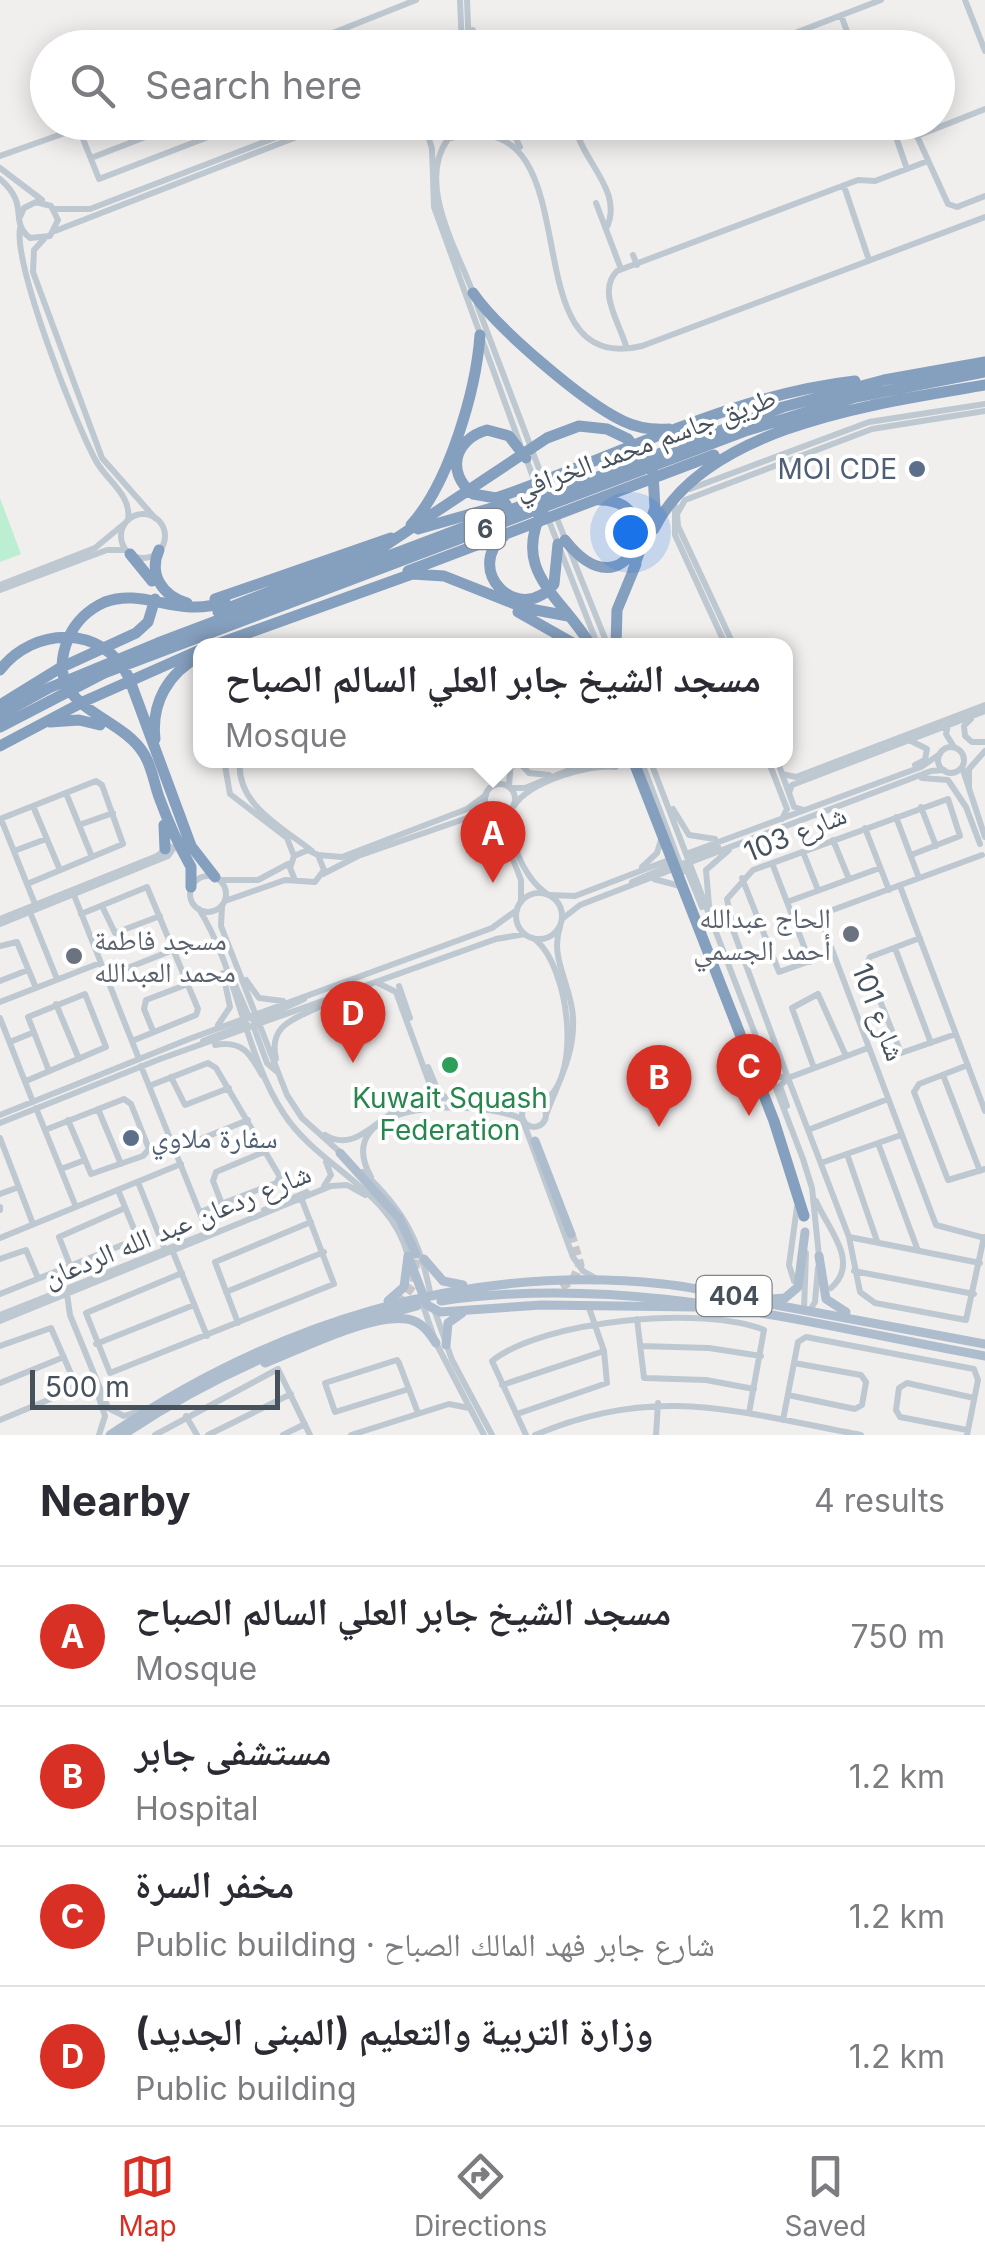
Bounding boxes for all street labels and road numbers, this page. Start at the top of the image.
street label: طريق جاسم محمد الخرافي [510,380,782,512]
road number: 6 [465,509,505,549]
street label: شارع 103 [739,797,852,870]
street label: شارع 101 [844,958,913,1066]
street label: شارع ردعان عبد الله الردعان [38,1156,316,1295]
road number: 404 [696,1276,772,1316]

